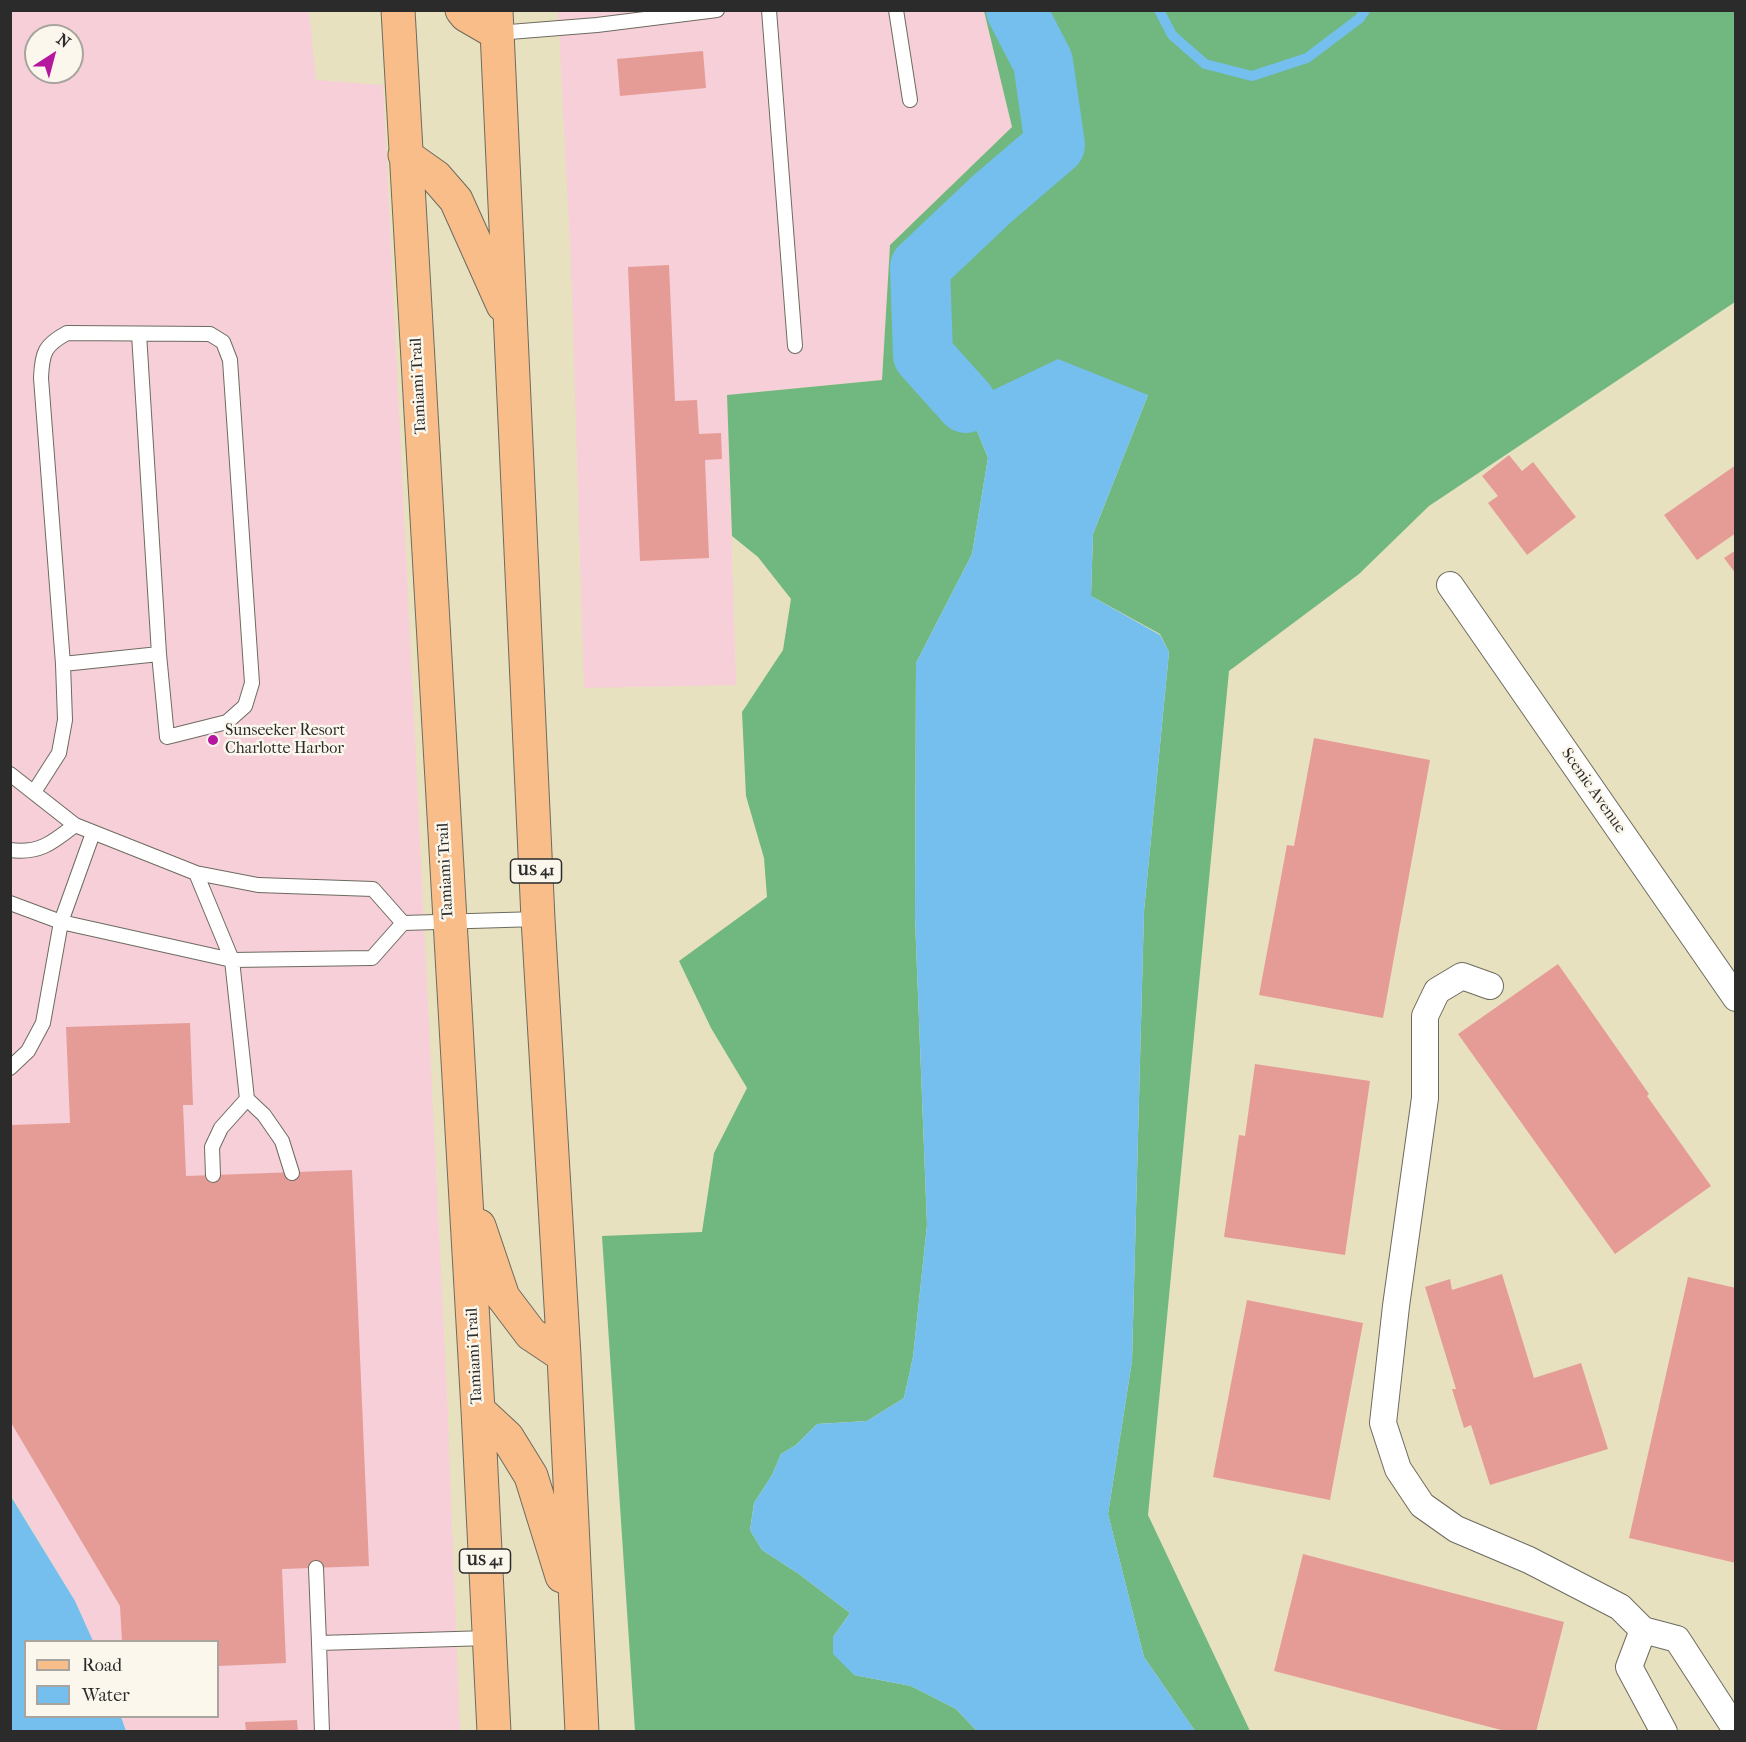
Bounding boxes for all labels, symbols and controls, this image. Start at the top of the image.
north arrow [24,24,84,84]
text: N [53,29,74,52]
street label: Tamiami Trail [407,337,431,435]
place label: Sunseeker Resort Charlotte Harbor [225,721,345,759]
marker: Sunseeker Resort Charlotte Harbor [206,733,220,747]
street label: Scenic Avenue [1557,745,1629,837]
street label: Tamiami Trail [434,822,458,920]
road number: US 41 [510,859,562,883]
street label: Tamiami Trail [463,1307,487,1405]
road number: US 41 [460,1549,510,1573]
legend [24,1640,219,1718]
text: Road [82,1655,122,1676]
text: Water [82,1685,130,1706]

